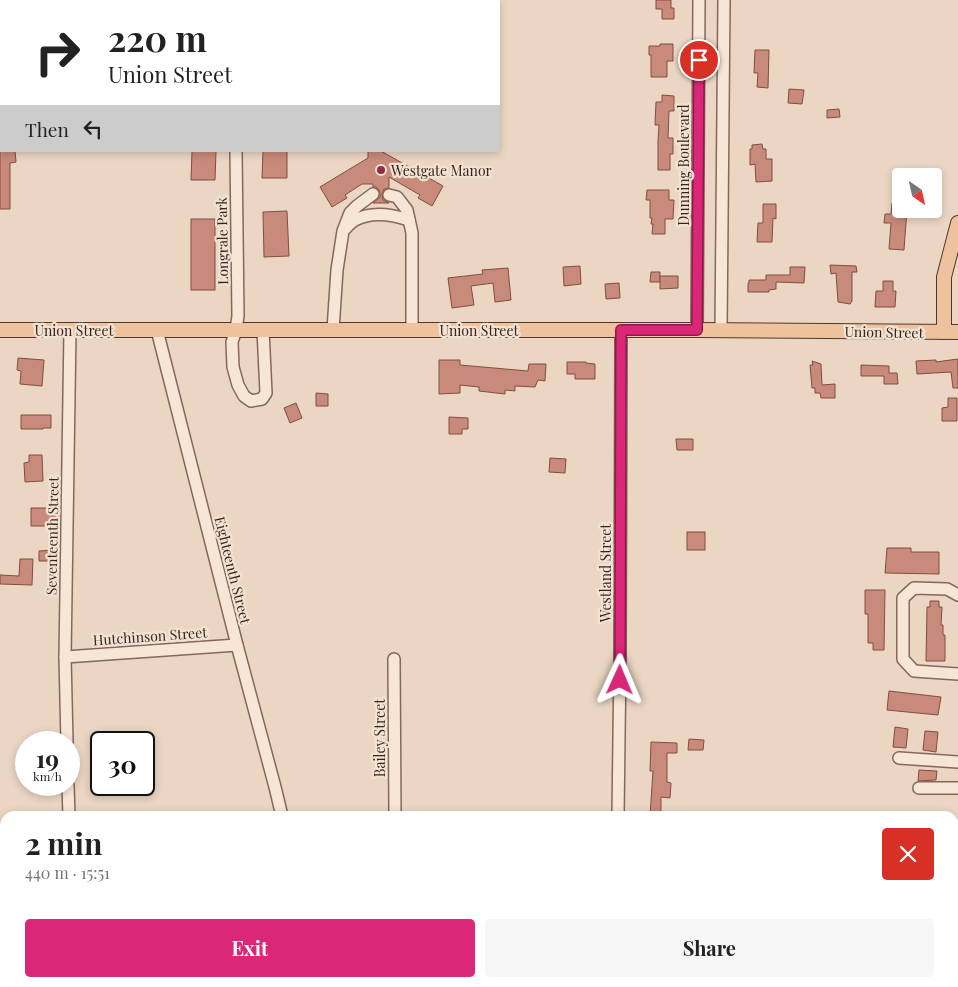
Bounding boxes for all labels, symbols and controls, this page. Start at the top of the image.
text: 220 m [108,14,207,61]
icon: right [25,20,90,85]
pin [678,39,720,81]
icon: arrive [685,46,713,74]
text: Union Street [108,59,232,89]
street label: Dunning Boulevard [674,104,693,226]
icon: left [79,115,107,143]
text: Then [25,116,69,142]
place label: Westgate Manor [390,161,493,180]
marker: Westgate Manor [375,164,387,176]
north arrow [892,168,942,218]
map controls [892,168,942,218]
street label: Longrale Park [212,197,232,285]
street label: Union Street [35,321,114,340]
street label: Union Street [440,321,519,340]
street label: Union Street [844,322,925,342]
street label: Seventeenth Street [41,476,63,595]
street label: Eighteenth Street [210,514,256,627]
street label: Westland Street [596,523,615,623]
street label: Hutchinson Street [92,622,209,649]
position arrow [593,653,645,705]
street label: Bailey Street [370,698,389,777]
speed limit sign: 30 [90,731,155,796]
text: 19 [36,741,59,774]
text: km/h [33,768,62,784]
text: 2 min [25,823,102,863]
button: close [882,828,934,880]
text: 440 m · 15:51 [25,862,110,883]
button: Exit [25,919,475,977]
button: Share [485,919,934,977]

